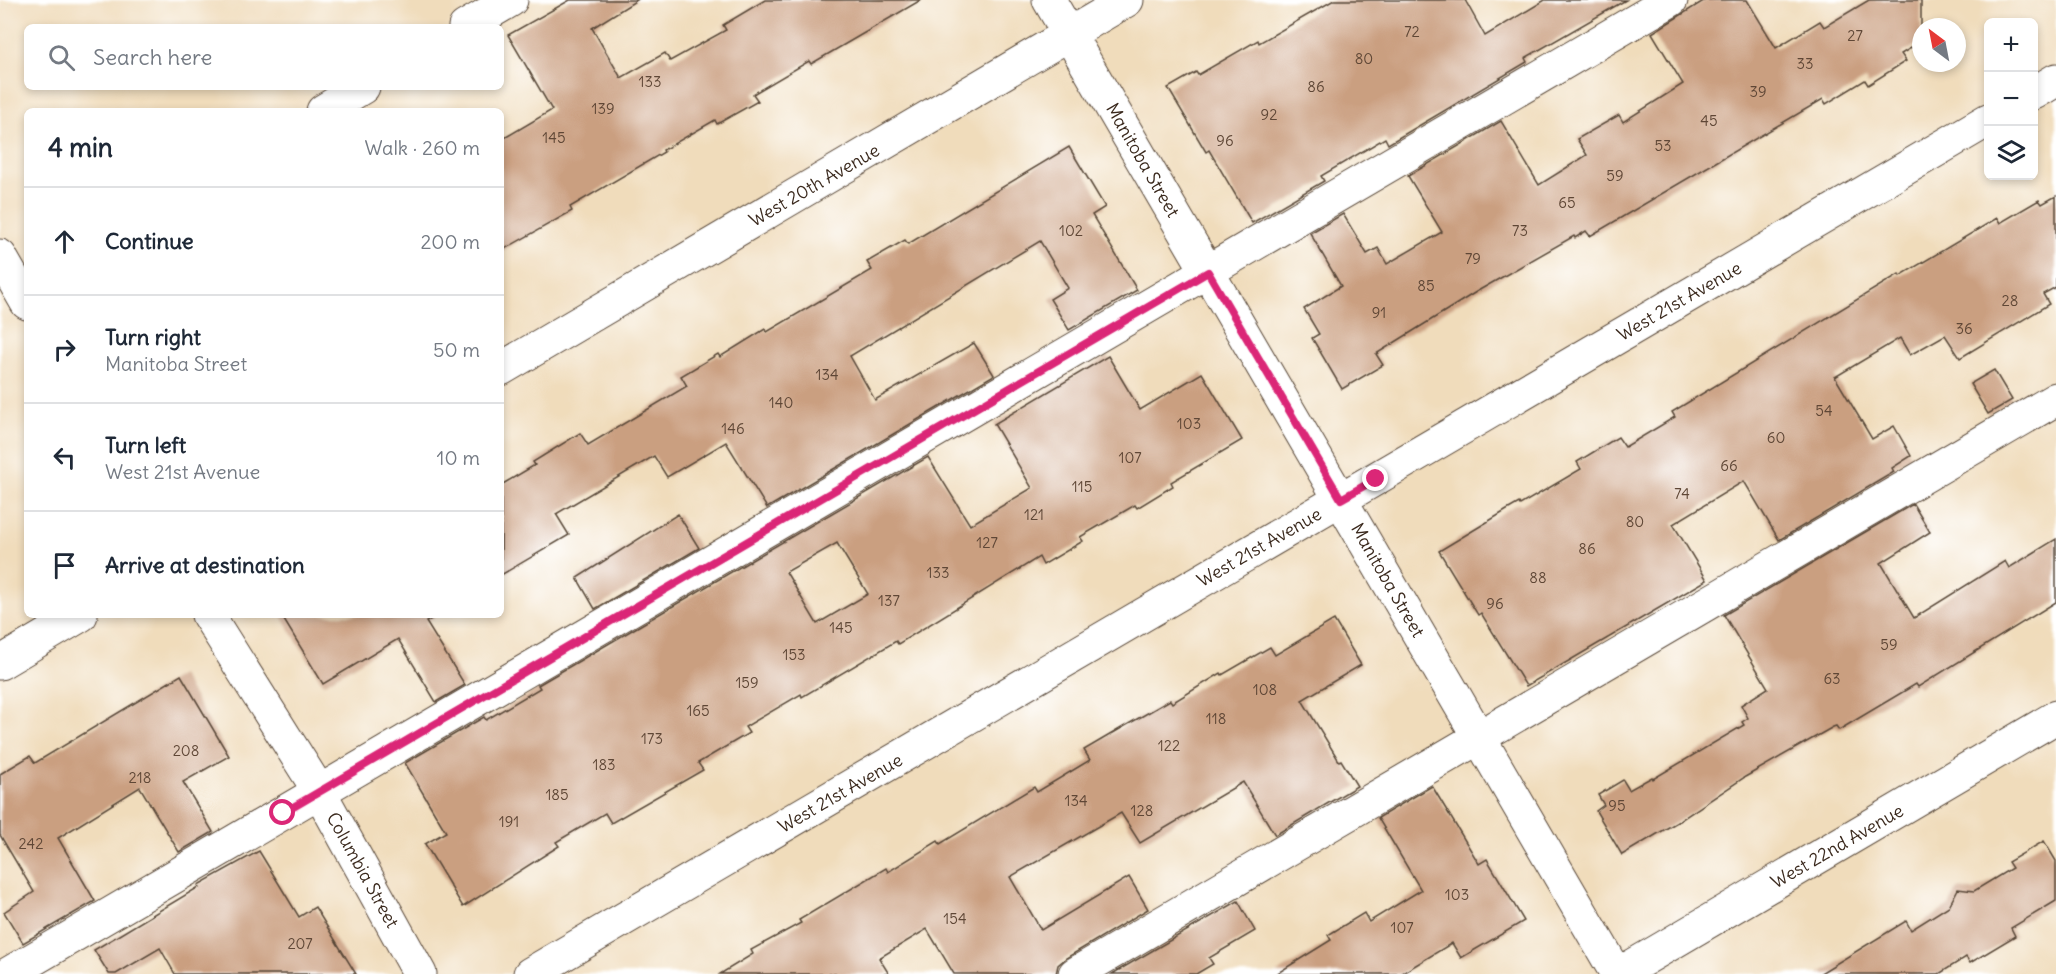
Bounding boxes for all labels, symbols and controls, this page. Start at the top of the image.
north arrow [1912,18,1966,72]
map controls [1984,18,2038,180]
button: + [1984,18,2038,72]
house number: 72 [1404,22,1420,41]
search box [24,24,504,90]
house number: 27 [1847,26,1863,45]
icon: search [45,41,78,74]
text: Search here [93,43,212,71]
house number: 80 [1355,49,1373,68]
house number: 33 [1796,54,1814,73]
house number: 133 [639,72,662,91]
button: − [1984,72,2038,126]
house number: 86 [1307,77,1325,96]
house number: 39 [1749,82,1767,101]
house number: 139 [591,99,615,118]
street label: Manitoba Street [1101,99,1185,221]
house number: 92 [1261,105,1277,124]
house number: 45 [1700,111,1718,130]
button: layers [1984,126,2038,180]
house number: 145 [542,128,566,147]
text: 4 min [48,131,113,164]
house number: 96 [1216,131,1234,150]
text: Walk · 260 m [364,135,480,160]
house number: 53 [1654,136,1672,155]
street label: West 20th Avenue [745,138,883,232]
house number: 59 [1606,166,1624,185]
house number: 65 [1558,193,1576,212]
house number: 102 [1059,221,1083,240]
house number: 73 [1512,221,1528,240]
icon: ahead [48,225,81,258]
text: Continue [105,227,194,255]
text: 200 m [420,229,480,254]
house number: 79 [1465,249,1481,268]
street label: West 21st Avenue [1613,256,1745,346]
house number: 85 [1417,276,1435,295]
house number: 28 [2002,291,2018,310]
house number: 91 [1372,303,1386,322]
house number: 36 [1955,319,1973,338]
text: Turn right [105,323,201,351]
icon: right [48,333,81,366]
text: 50 m [433,337,480,362]
text: Manitoba Street [105,351,247,376]
house number: 134 [815,365,839,384]
house number: 140 [769,393,793,412]
house number: 54 [1815,401,1833,420]
house number: 103 [1177,414,1201,433]
house number: 146 [721,419,745,438]
house number: 60 [1767,428,1785,447]
text: Turn left [105,431,186,459]
icon: left [48,441,81,474]
text: 10 m [437,445,480,470]
house number: 107 [1119,448,1141,467]
house number: 66 [1720,456,1738,475]
text: West 21st Avenue [105,459,260,484]
route end [1362,465,1388,491]
house number: 115 [1072,477,1092,496]
house number: 74 [1674,484,1690,503]
street label: West 21st Avenue [1193,502,1325,592]
house number: 121 [1024,505,1044,524]
house number: 80 [1626,512,1644,531]
street label: Manitoba Street [1346,519,1430,641]
house number: 127 [976,533,998,552]
house number: 86 [1578,539,1596,558]
icon: arrive [48,549,81,582]
text: Arrive at destination [105,551,305,579]
house number: 133 [927,563,950,582]
house number: 88 [1529,568,1547,587]
house number: 137 [878,591,900,610]
house number: 96 [1486,594,1504,613]
house number: 145 [829,618,853,637]
house number: 59 [1880,635,1898,654]
house number: 153 [782,645,806,664]
house number: 63 [1823,669,1841,688]
house number: 159 [735,673,759,692]
house number: 108 [1253,680,1277,699]
house number: 165 [686,701,710,720]
house number: 118 [1206,709,1226,728]
house number: 173 [641,729,663,748]
house number: 122 [1158,736,1180,755]
house number: 208 [173,741,199,760]
street label: West 21st Avenue [774,748,906,838]
house number: 183 [592,755,616,774]
house number: 218 [129,768,151,787]
house number: 185 [545,785,569,804]
house number: 134 [1064,791,1088,810]
house number: 95 [1608,796,1626,815]
route start [269,799,295,825]
street label: West 22nd Avenue [1767,799,1907,893]
house number: 128 [1131,801,1153,820]
street label: Columbia Street [322,808,404,932]
house number: 191 [499,812,519,831]
house number: 242 [19,834,43,853]
house number: 103 [1445,885,1469,904]
house number: 154 [943,909,967,928]
house number: 107 [1391,918,1413,937]
house number: 207 [287,934,313,953]

